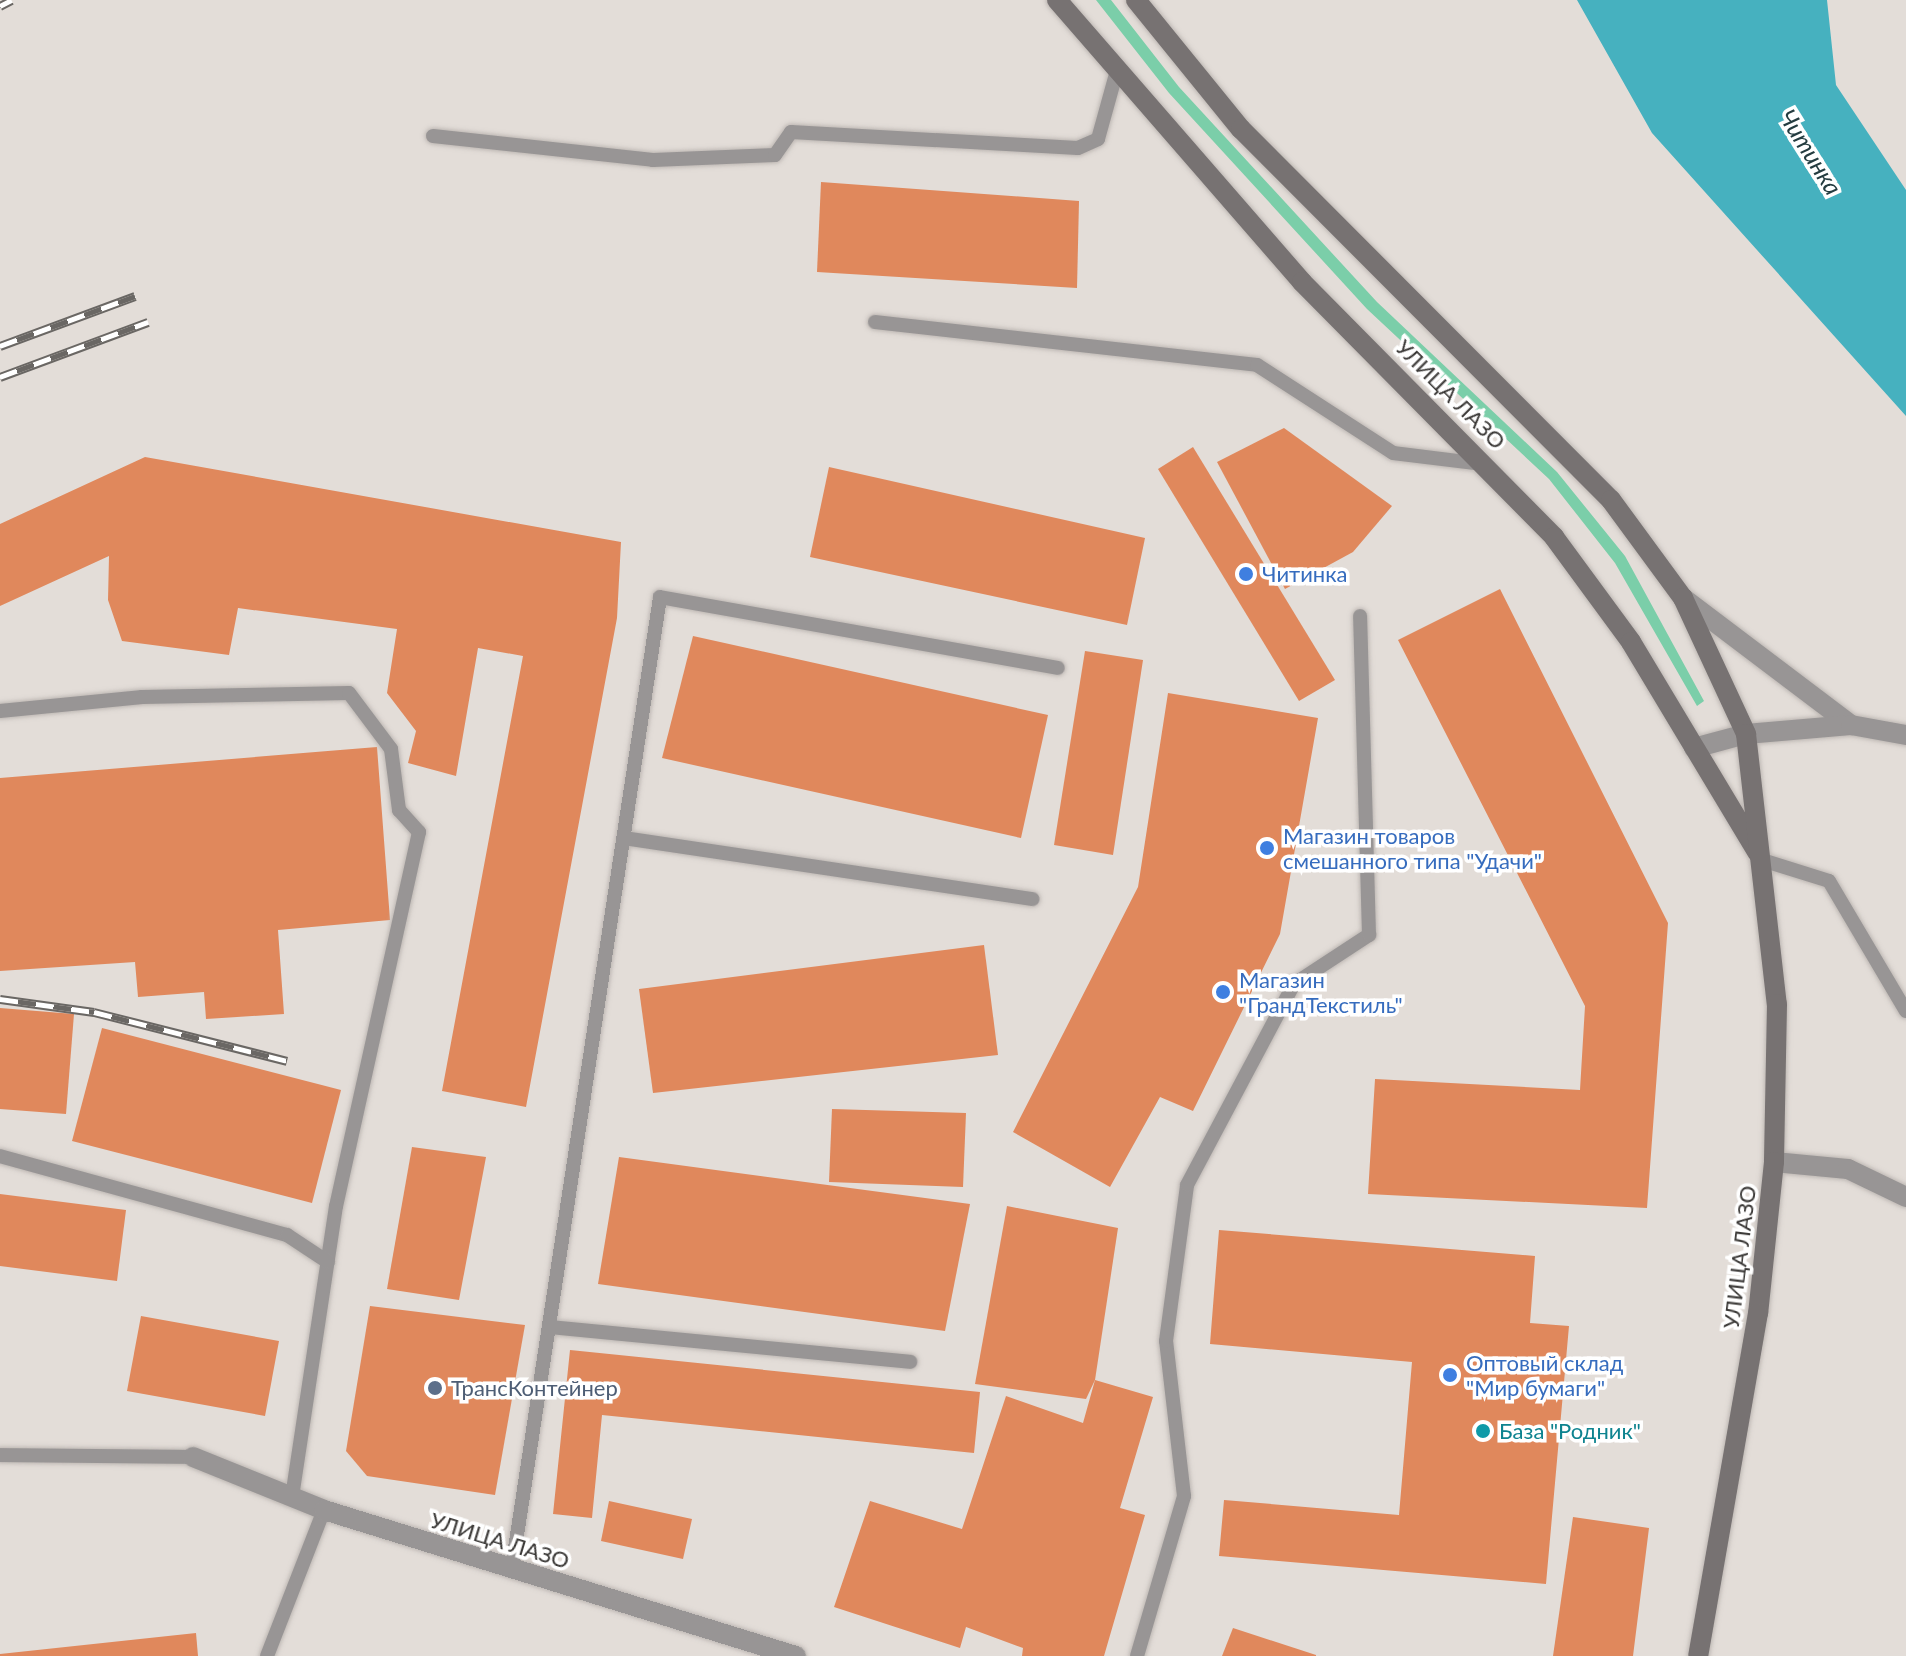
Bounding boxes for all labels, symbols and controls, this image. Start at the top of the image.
water label: Читинка [1774,104,1848,200]
street label: УЛИЦА ЛАЗО [1391,334,1511,454]
place label: Читинка [1262,561,1348,587]
marker: Читинка [1237,565,1255,583]
place label: Магазин товаров смешанного типа "Удачи" [1283,822,1542,874]
marker: Магазин товаров смешанного типа "Удачи" [1258,839,1276,857]
place label: Магазин "ГрандТекстиль" [1239,966,1403,1018]
marker: Магазин "ГрандТекстиль" [1214,983,1232,1001]
street label: УЛИЦА ЛАЗО [1717,1184,1761,1330]
place label: Оптовый склад "Мир бумаги" [1466,1349,1623,1400]
marker: Оптовый склад "Мир бумаги" [1441,1366,1459,1384]
place label: ТрансКонтейнер [451,1375,618,1401]
marker: ТрансКонтейнер [426,1379,444,1397]
place label: База "Родник" [1499,1418,1641,1444]
marker: База "Родник" [1474,1422,1492,1440]
street label: УЛИЦА ЛАЗО [427,1506,573,1574]

